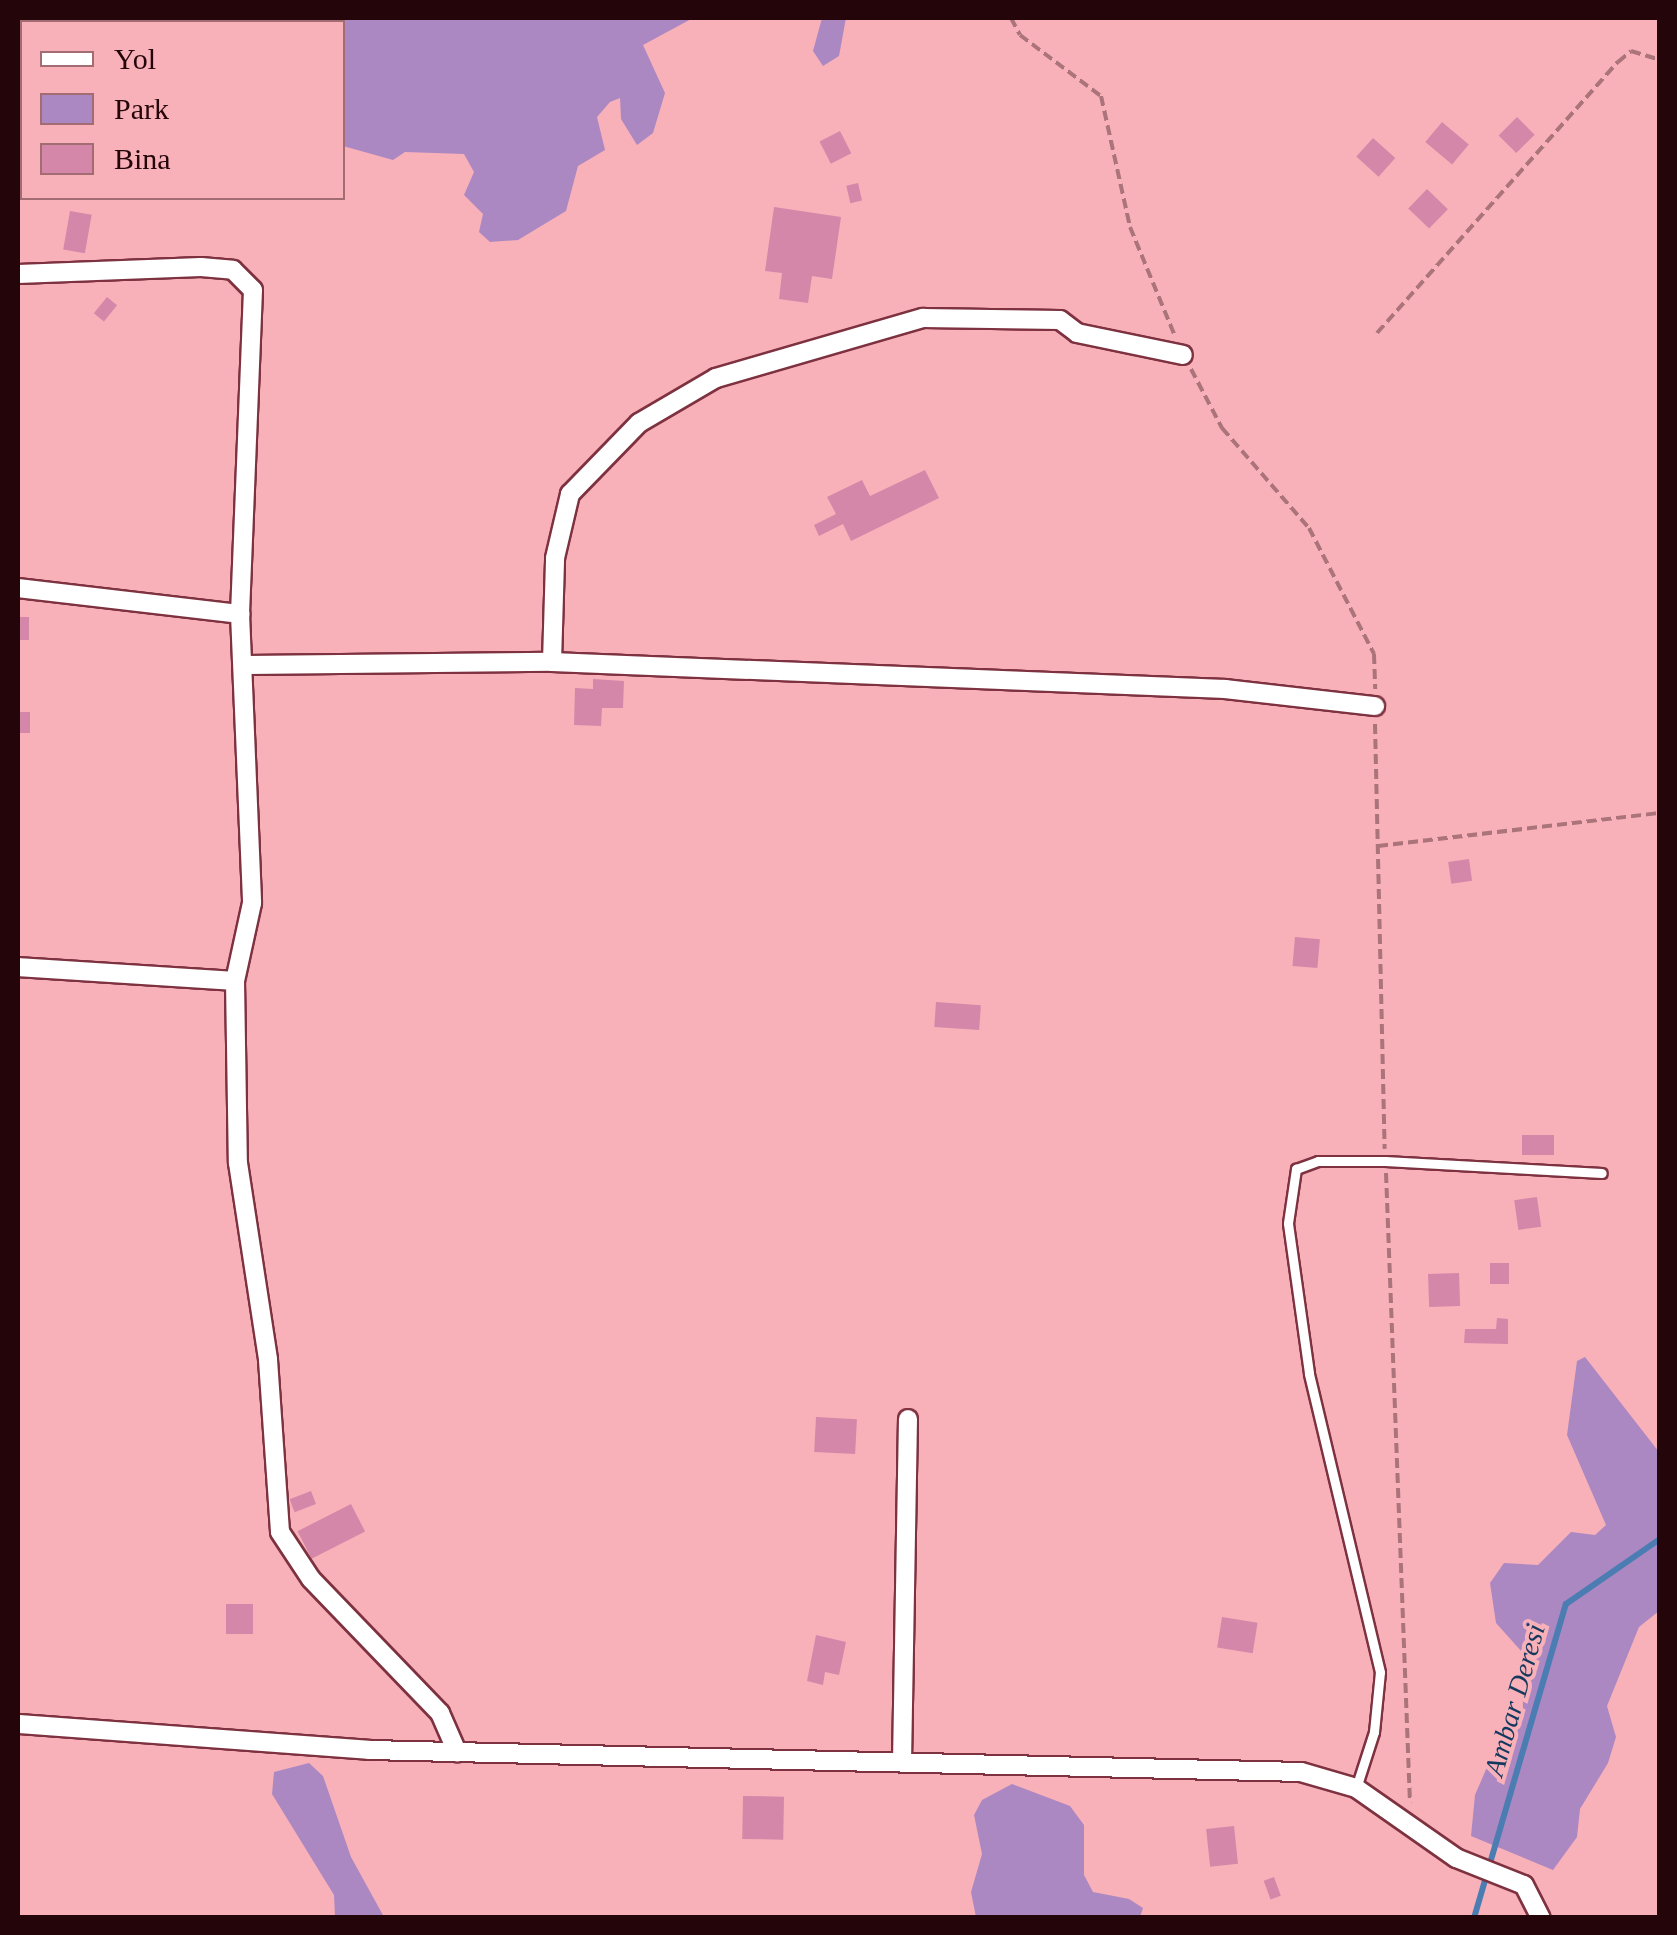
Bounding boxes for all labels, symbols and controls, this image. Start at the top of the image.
legend [20,20,345,200]
text: Yol [114,42,156,75]
text: Park [114,92,169,125]
text: Bina [114,142,171,175]
water label: Ambar Deresi [1477,1620,1553,1780]

